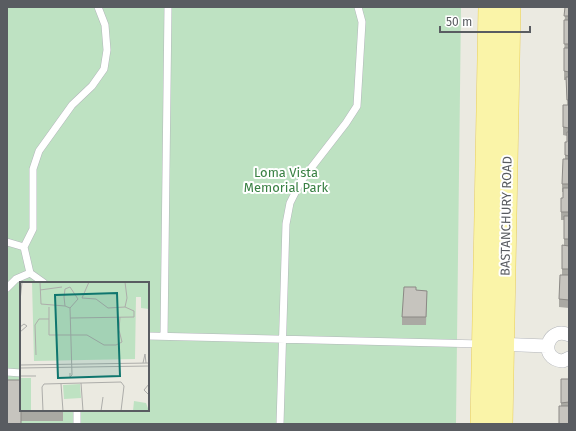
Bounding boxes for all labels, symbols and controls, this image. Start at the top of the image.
scale bar [440,8,530,34]
text: 50 m [446,15,472,29]
street label: BASTANCHURY ROAD [497,156,515,276]
park label: Loma Vista Memorial Park [244,165,329,195]
inset map [20,282,149,411]

